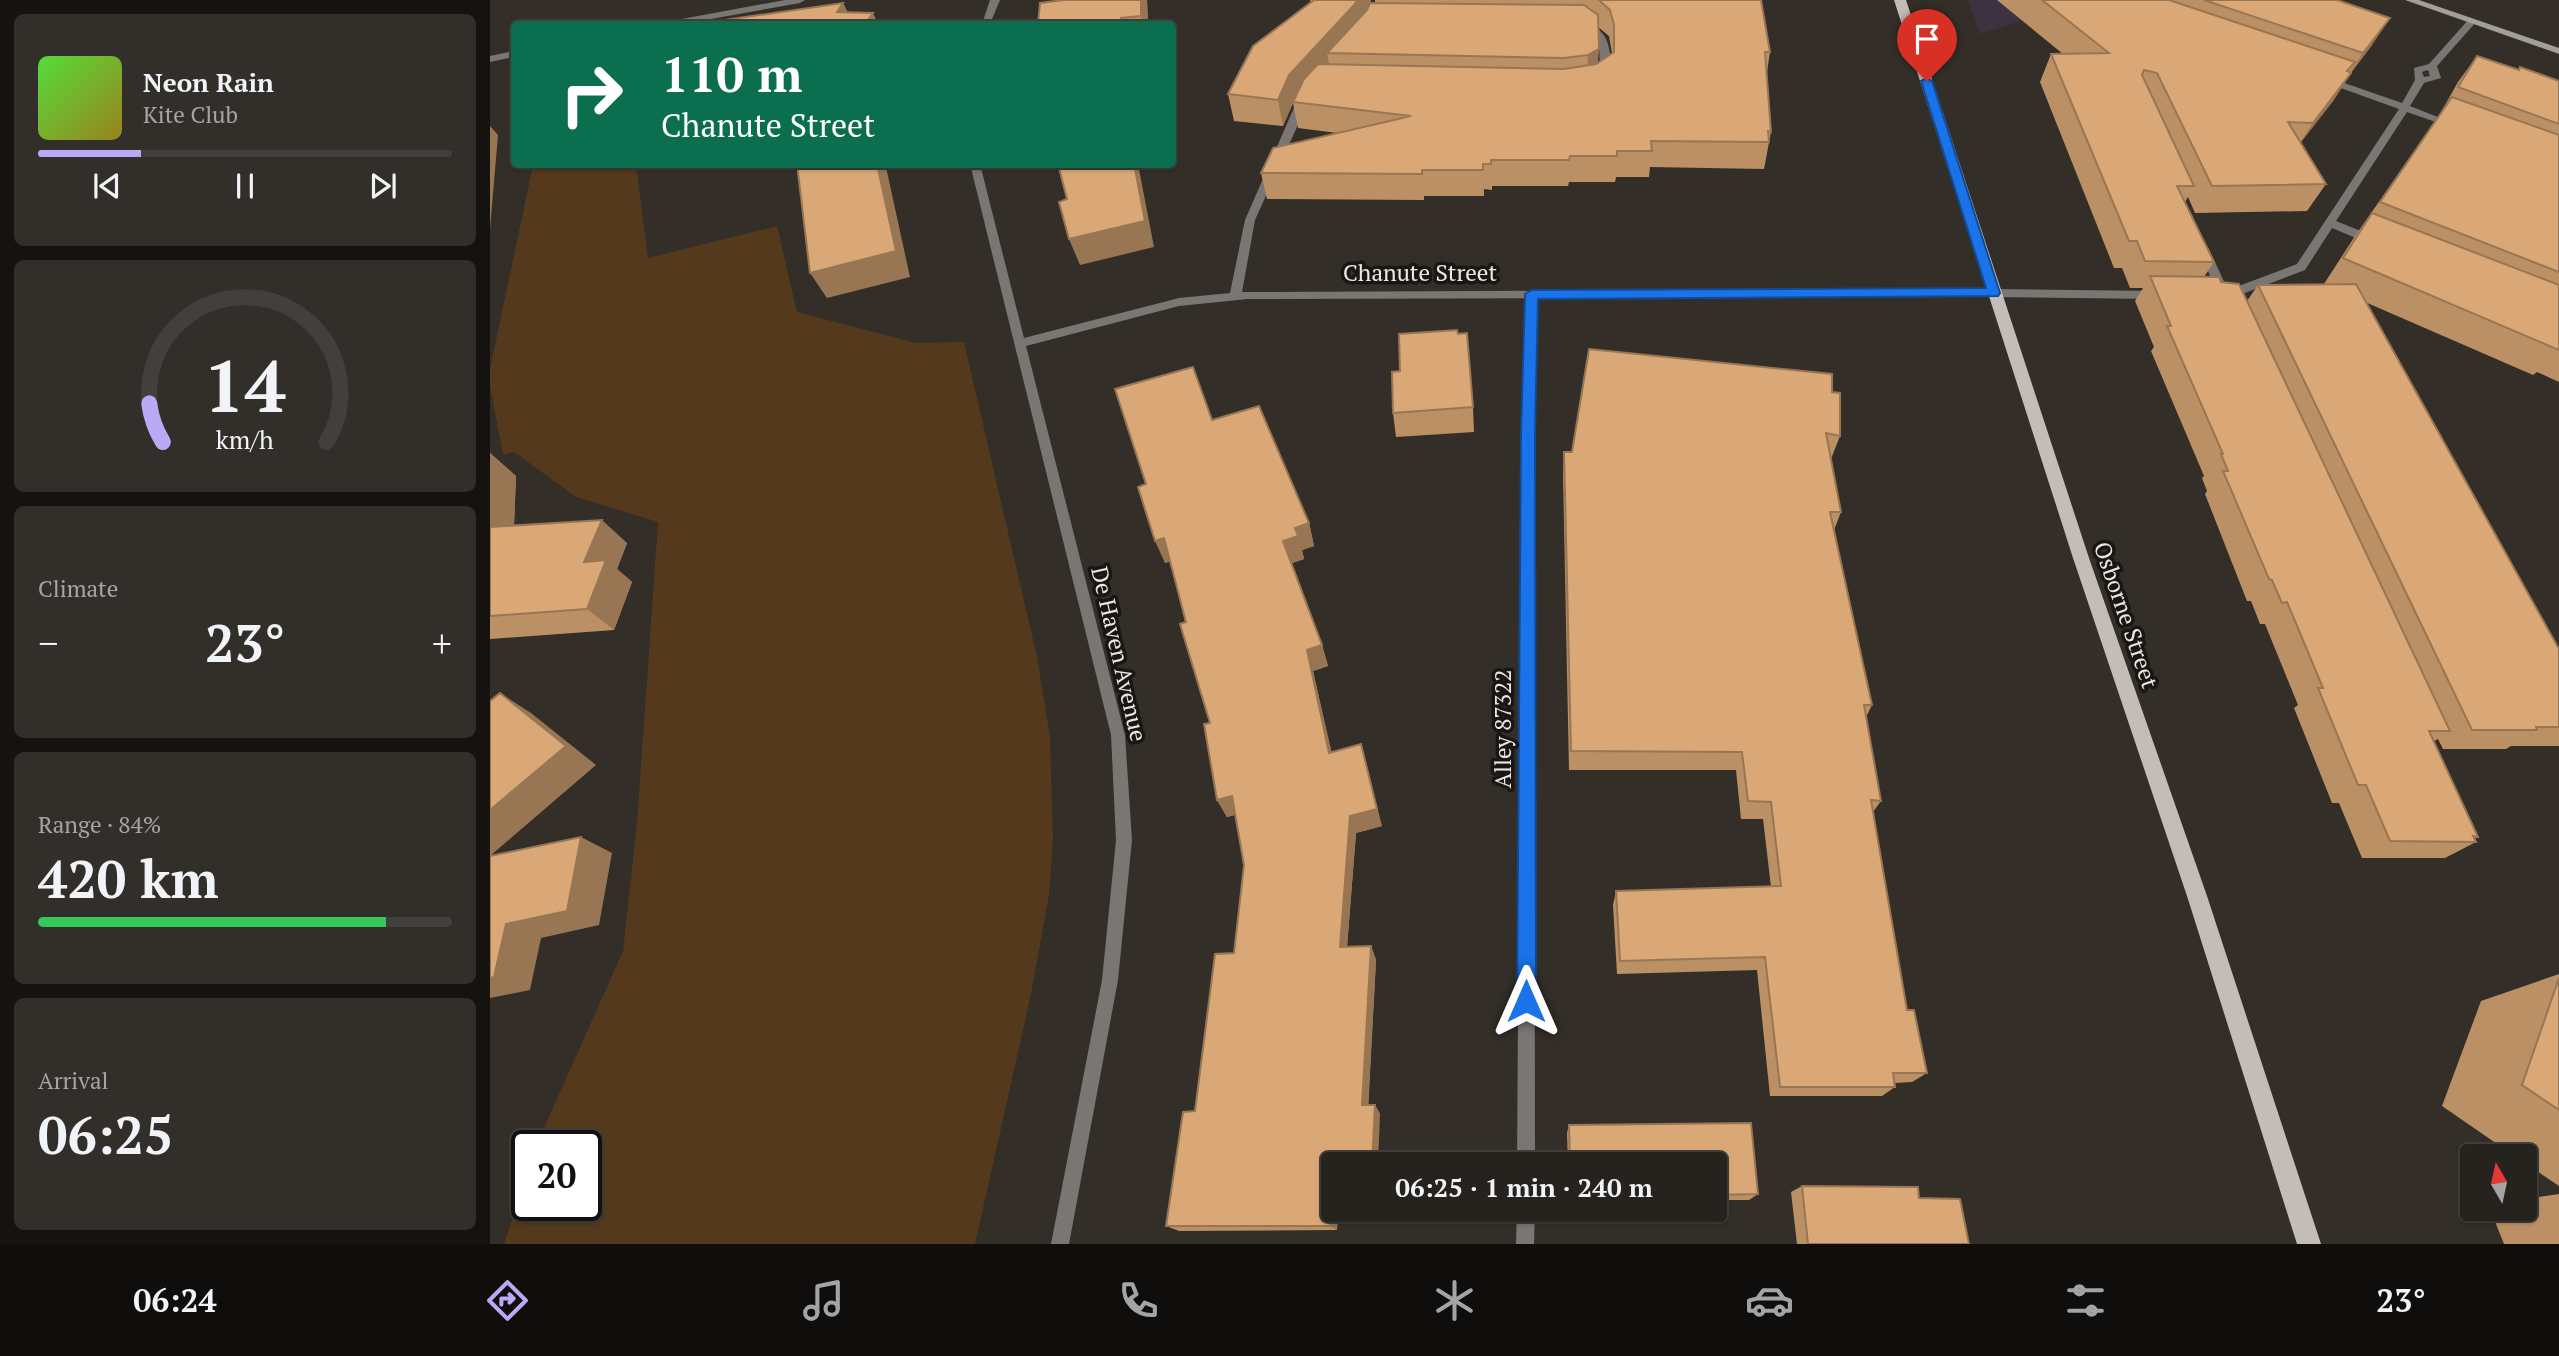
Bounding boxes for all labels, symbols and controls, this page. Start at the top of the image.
pin [1897,9,1957,81]
icon: arrive [1908,20,1946,58]
text: 110 m [661,41,803,106]
icon: right [546,49,637,140]
text: Neon Rain [143,65,274,99]
text: Kite Club [143,99,238,130]
text: Chanute Street [661,104,875,146]
icon: previous [88,167,126,205]
icon: pause [226,167,264,205]
icon: next [364,167,402,205]
street label: Chanute Street [1343,257,1497,288]
text: 14 [204,336,286,433]
text: km/h [216,423,274,456]
street label: Osborne Street [2087,537,2166,693]
street label: De Haven Avenue [1084,563,1155,744]
text: Climate [38,573,118,604]
text: 23° [205,608,285,677]
text: − [38,618,58,668]
text: + [432,618,452,668]
street label: Alley 87322 [1487,669,1518,789]
text: Range · 84% [38,809,161,840]
text: 420 km [38,844,219,913]
position arrow [1489,964,1563,1038]
text: Arrival [38,1065,109,1096]
text: 06:25 [38,1100,173,1169]
speed limit sign: 20 [511,1130,602,1221]
north arrow [2460,1144,2538,1222]
map controls [2460,1144,2537,1221]
text: 06:25 · 1 min · 240 m [1395,1170,1653,1204]
icon: directions [483,1276,532,1325]
icon: music [799,1276,848,1325]
icon: phone [1114,1276,1163,1325]
icon: climate [1430,1276,1479,1325]
icon: car [1745,1276,1794,1325]
icon: filters [2061,1276,2110,1325]
text: 06:24 [133,1279,217,1321]
text: 23° [2376,1279,2426,1321]

